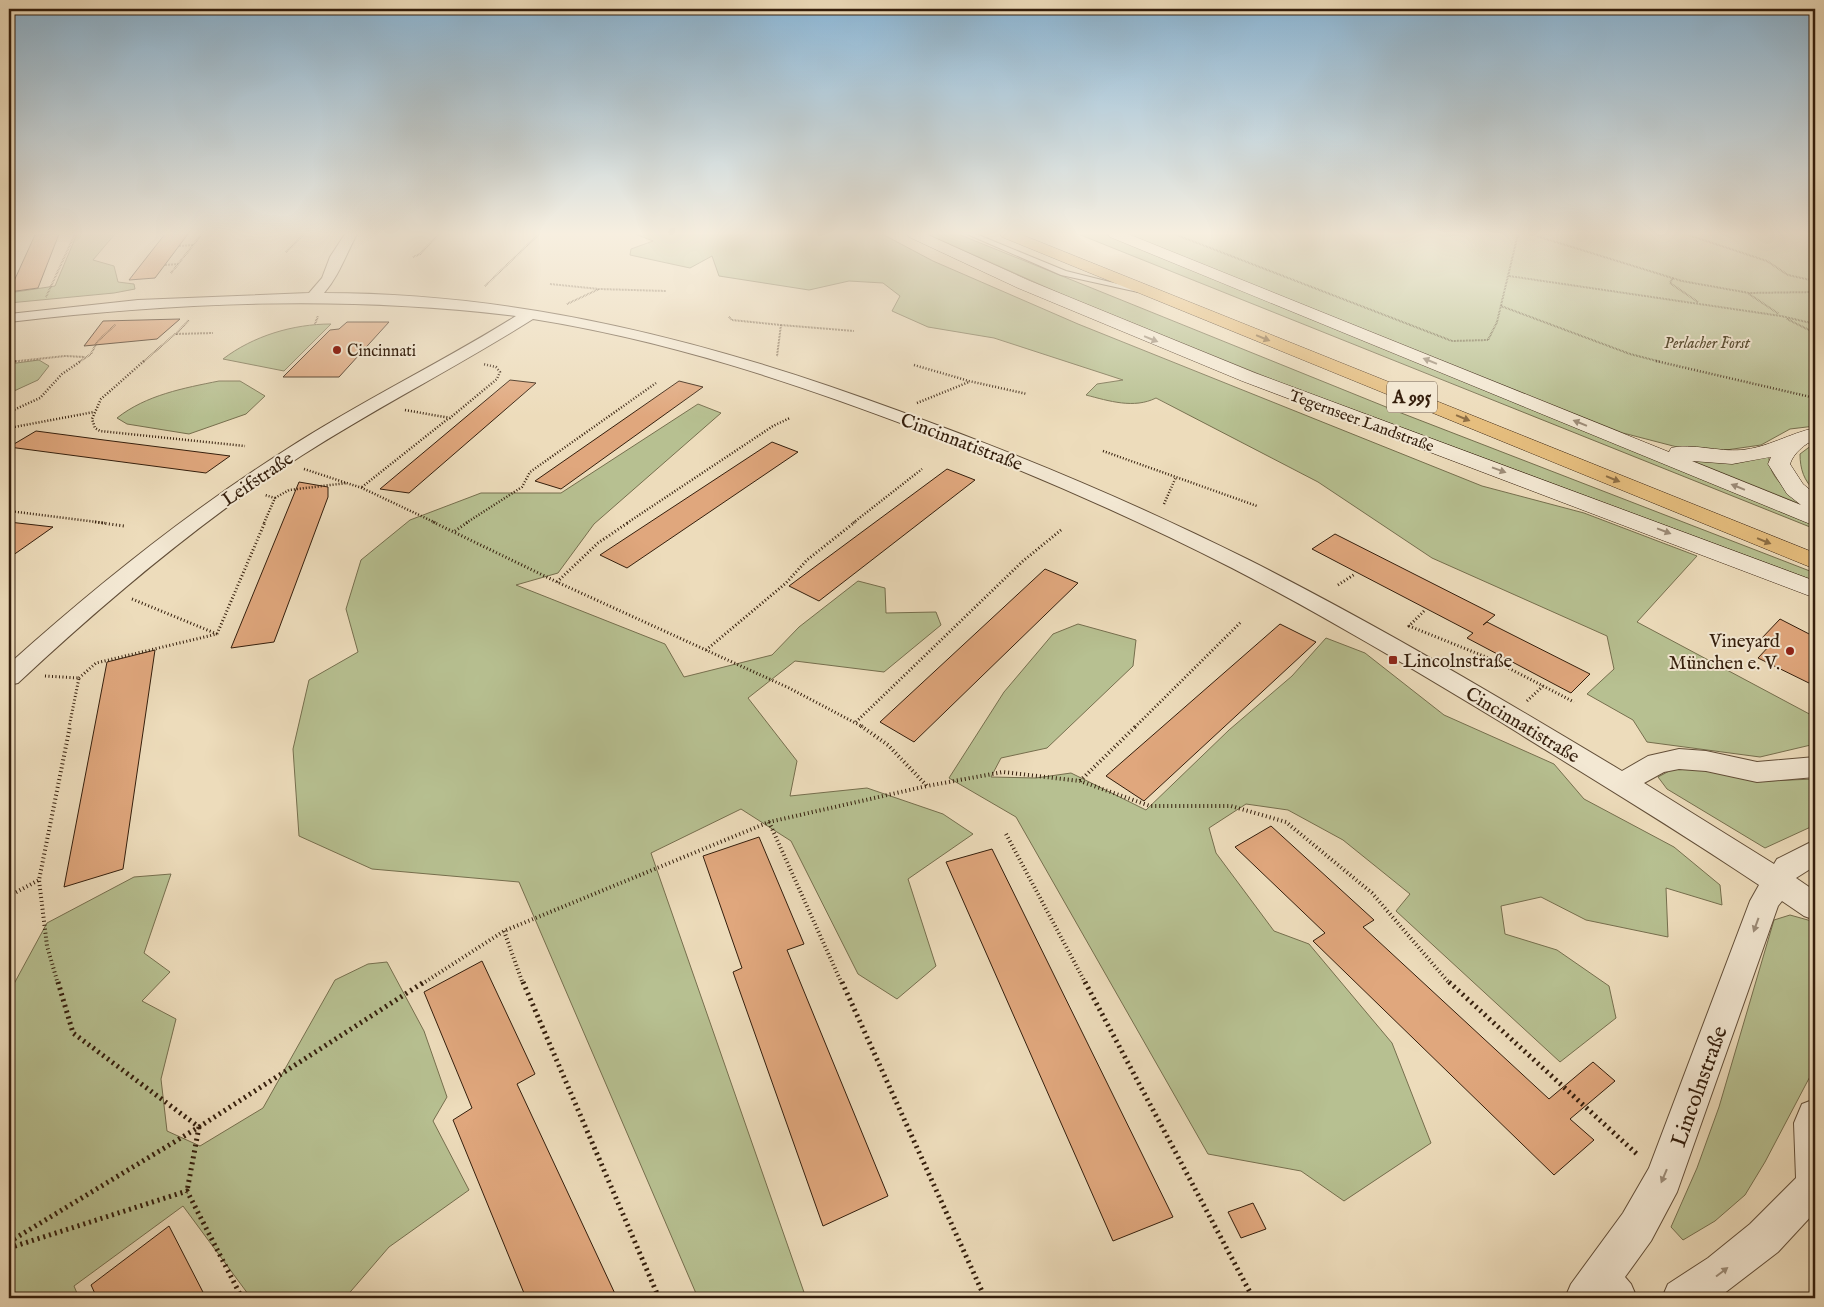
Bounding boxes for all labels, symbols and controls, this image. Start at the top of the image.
one-way arrow [1256,334,1271,342]
park label: Perlacher Forst [1664,334,1751,354]
one-way arrow [1144,335,1159,343]
place label: Cincinnati [347,342,416,362]
marker: Cincinnati [331,344,343,356]
one-way arrow [1423,357,1437,365]
road number: A 995 [1387,382,1437,412]
street label: Tegernseer Landstraße [1286,386,1436,457]
street label: Cincinnatistraße [897,409,1026,477]
one-way arrow [1456,414,1471,422]
one-way arrow [1573,418,1587,426]
street label: Leifstraße [218,447,299,512]
one-way arrow [1492,467,1507,474]
one-way arrow [1606,476,1620,484]
one-way arrow [1730,483,1745,491]
one-way arrow [1657,527,1672,535]
one-way arrow [1757,537,1772,545]
place label: Vineyard München e. V. [1669,630,1781,676]
marker: Vineyard München e. V. [1784,645,1796,657]
place label: Lincolnstraße [1403,650,1513,674]
marker: Lincolnstraße [1387,654,1399,666]
street label: Cincinnatistraße [1461,682,1584,769]
one-way arrow [1752,918,1760,933]
street label: Lincolnstraße [1665,1022,1735,1151]
one-way arrow [1660,1169,1668,1183]
one-way arrow [1715,1266,1728,1277]

